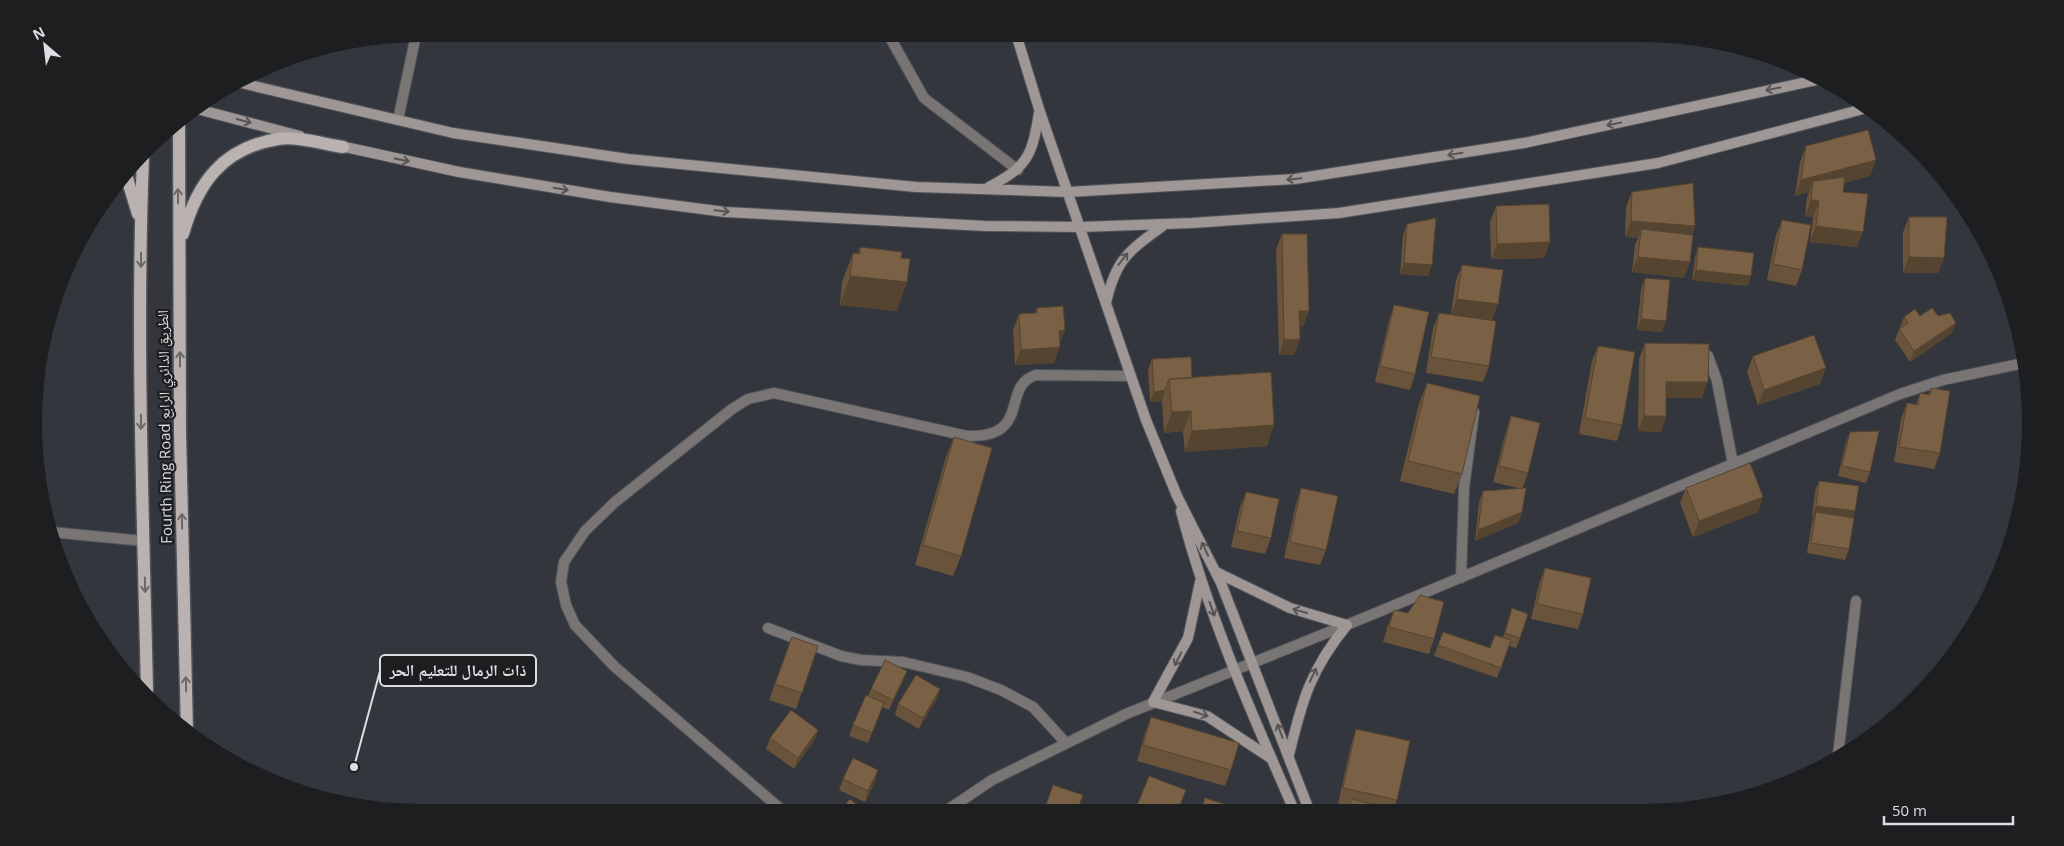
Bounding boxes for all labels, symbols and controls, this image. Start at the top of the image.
north arrow [20,20,70,70]
text: N [29,22,48,44]
one-way arrow [1766,85,1782,95]
one-way arrow [235,117,251,126]
one-way arrow [1607,120,1623,129]
one-way arrow [1447,149,1463,159]
one-way arrow [393,156,409,165]
one-way arrow [1286,174,1302,184]
one-way arrow [553,184,569,194]
one-way arrow [173,188,183,204]
one-way arrow [714,207,730,216]
one-way arrow [136,251,146,267]
one-way arrow [1118,252,1128,266]
street label: Fourth Ring Road الطريق الدائري الرابع [152,310,179,544]
one-way arrow [175,351,184,367]
one-way arrow [136,414,146,430]
one-way arrow [177,513,187,530]
one-way arrow [1200,542,1210,557]
one-way arrow [140,576,150,592]
one-way arrow [1208,601,1217,617]
one-way arrow [1293,606,1309,615]
one-way arrow [1173,651,1183,666]
callout: ذات الرمال للتعليم الحر [380,655,536,686]
text: ذات الرمال للتعليم الحر [389,659,526,682]
one-way arrow [1309,668,1318,683]
one-way arrow [181,676,191,692]
one-way arrow [1192,710,1208,720]
one-way arrow [1275,724,1284,739]
scale bar [1884,794,2013,826]
text: 50 m [1892,800,1927,820]

